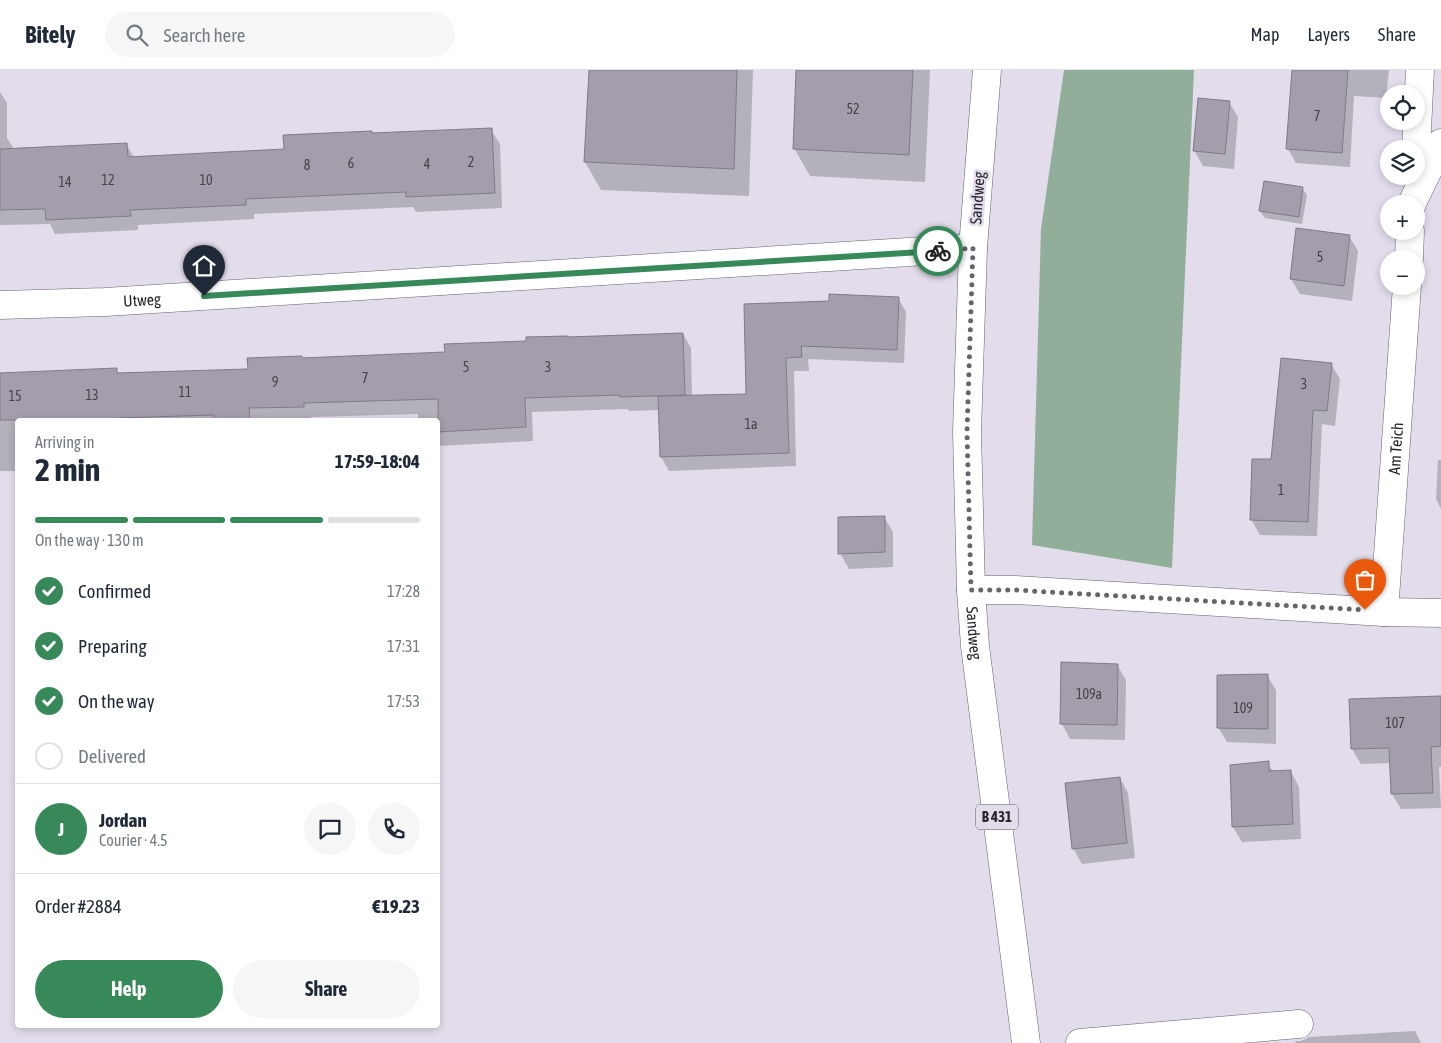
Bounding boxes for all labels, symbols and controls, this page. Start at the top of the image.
search box [105,12,455,57]
text: Bitely [25,21,75,48]
icon: search [123,21,151,49]
text: Search here [163,24,245,46]
text: Map [1250,24,1279,45]
text: Layers [1307,24,1350,45]
text: Share [1378,24,1416,45]
map controls [1380,85,1425,295]
button: locate [1380,85,1425,130]
house number: 52 [846,101,860,117]
house number: 7 [1314,108,1320,124]
button: layers [1380,140,1425,185]
house number: 2 [468,154,474,170]
house number: 6 [348,155,355,171]
house number: 4 [424,156,431,172]
house number: 8 [304,157,311,173]
street label: Sandweg [966,171,989,225]
house number: 12 [101,172,115,188]
house number: 10 [199,172,213,188]
house number: 14 [58,174,72,190]
button: + [1380,195,1425,240]
courier [913,226,963,276]
icon: bike [924,237,952,265]
pin [183,245,225,296]
house number: 5 [1317,249,1323,265]
button: − [1380,250,1425,295]
icon: home [190,252,218,280]
street label: Utweg [123,290,161,310]
house number: 5 [463,359,469,375]
house number: 3 [545,359,551,375]
house number: 7 [362,370,368,386]
house number: 9 [272,374,278,390]
house number: 3 [1301,376,1307,392]
house number: 11 [178,384,192,400]
house number: 13 [85,387,99,403]
house number: 15 [8,388,22,404]
house number: 1a [744,416,758,432]
street label: Am Teich [1385,422,1406,475]
text: Arriving in [35,433,95,451]
text: 17:59–18:04 [335,450,420,472]
text: 2 min [35,451,100,488]
house number: 1 [1278,482,1284,498]
text: On the way · 130 m [35,531,144,549]
pin [1344,559,1386,610]
icon: bag [1351,566,1379,594]
icon: check [35,577,63,605]
text: Confirmed [78,580,151,602]
text: 17:28 [387,582,420,600]
street label: Sandweg [963,606,986,661]
icon: check [35,632,63,660]
text: Preparing [78,635,147,657]
text: 17:31 [387,637,420,655]
house number: 109a [1076,686,1102,702]
icon: check [35,687,63,715]
text: On the way [78,690,155,712]
text: 17:53 [387,692,420,710]
house number: 109 [1233,700,1253,716]
house number: 107 [1385,715,1405,731]
text: Delivered [78,745,146,767]
button: chat [304,803,356,855]
button: phone [368,803,420,855]
road number: B 431 [976,804,1018,830]
text: Jordan [99,809,147,831]
text: J [58,818,64,840]
text: Courier · 4.5 [99,831,168,849]
text: Order #2884 [35,895,122,917]
text: €19.23 [372,895,420,917]
button: Help [35,960,223,1018]
button: Share [233,960,420,1018]

